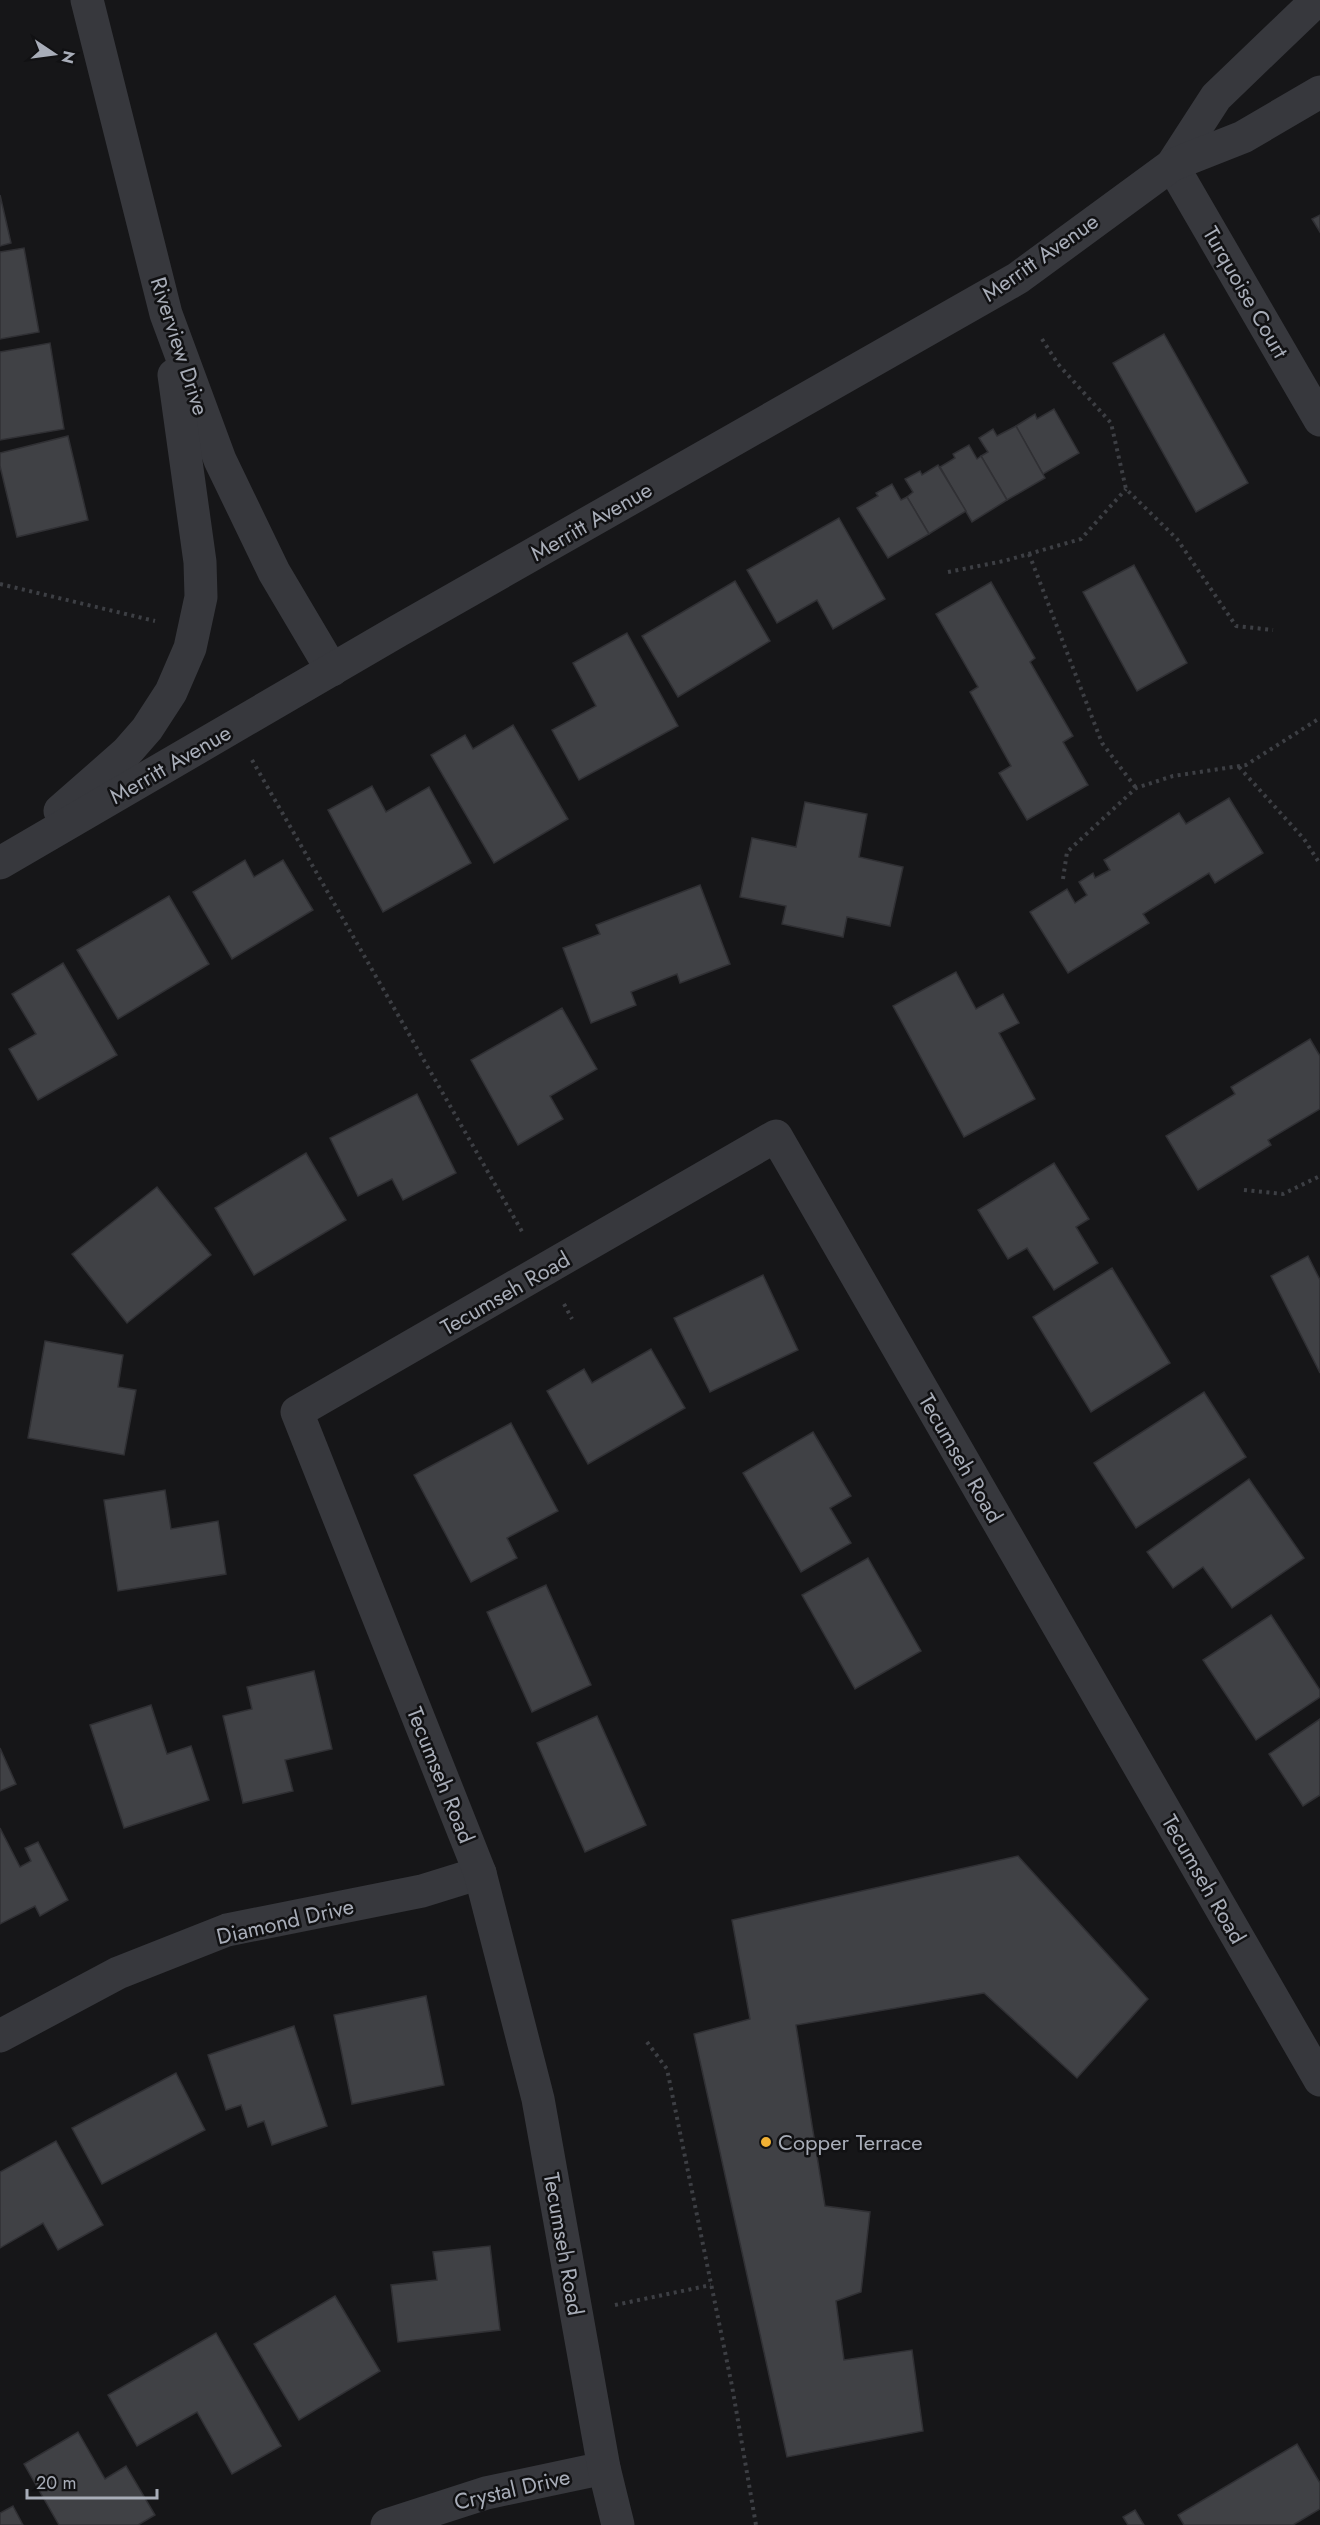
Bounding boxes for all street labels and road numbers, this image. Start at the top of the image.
street label: Merritt Avenue [975,205,1105,309]
street label: Turquoise Court [1195,220,1297,364]
street label: Riverview Drive [143,273,217,419]
street label: Merritt Avenue [524,473,658,569]
street label: Merritt Avenue [103,716,237,812]
street label: Tecumseh Road [434,1243,576,1343]
street label: Tecumseh Road [911,1387,1011,1529]
street label: Tecumseh Road [399,1702,483,1848]
street label: Tecumseh Road [1154,1808,1254,1950]
street label: Diamond Drive [213,1890,357,1952]
street label: Tecumseh Road [536,2170,592,2318]
street label: Crystal Drive [451,2460,573,2518]

